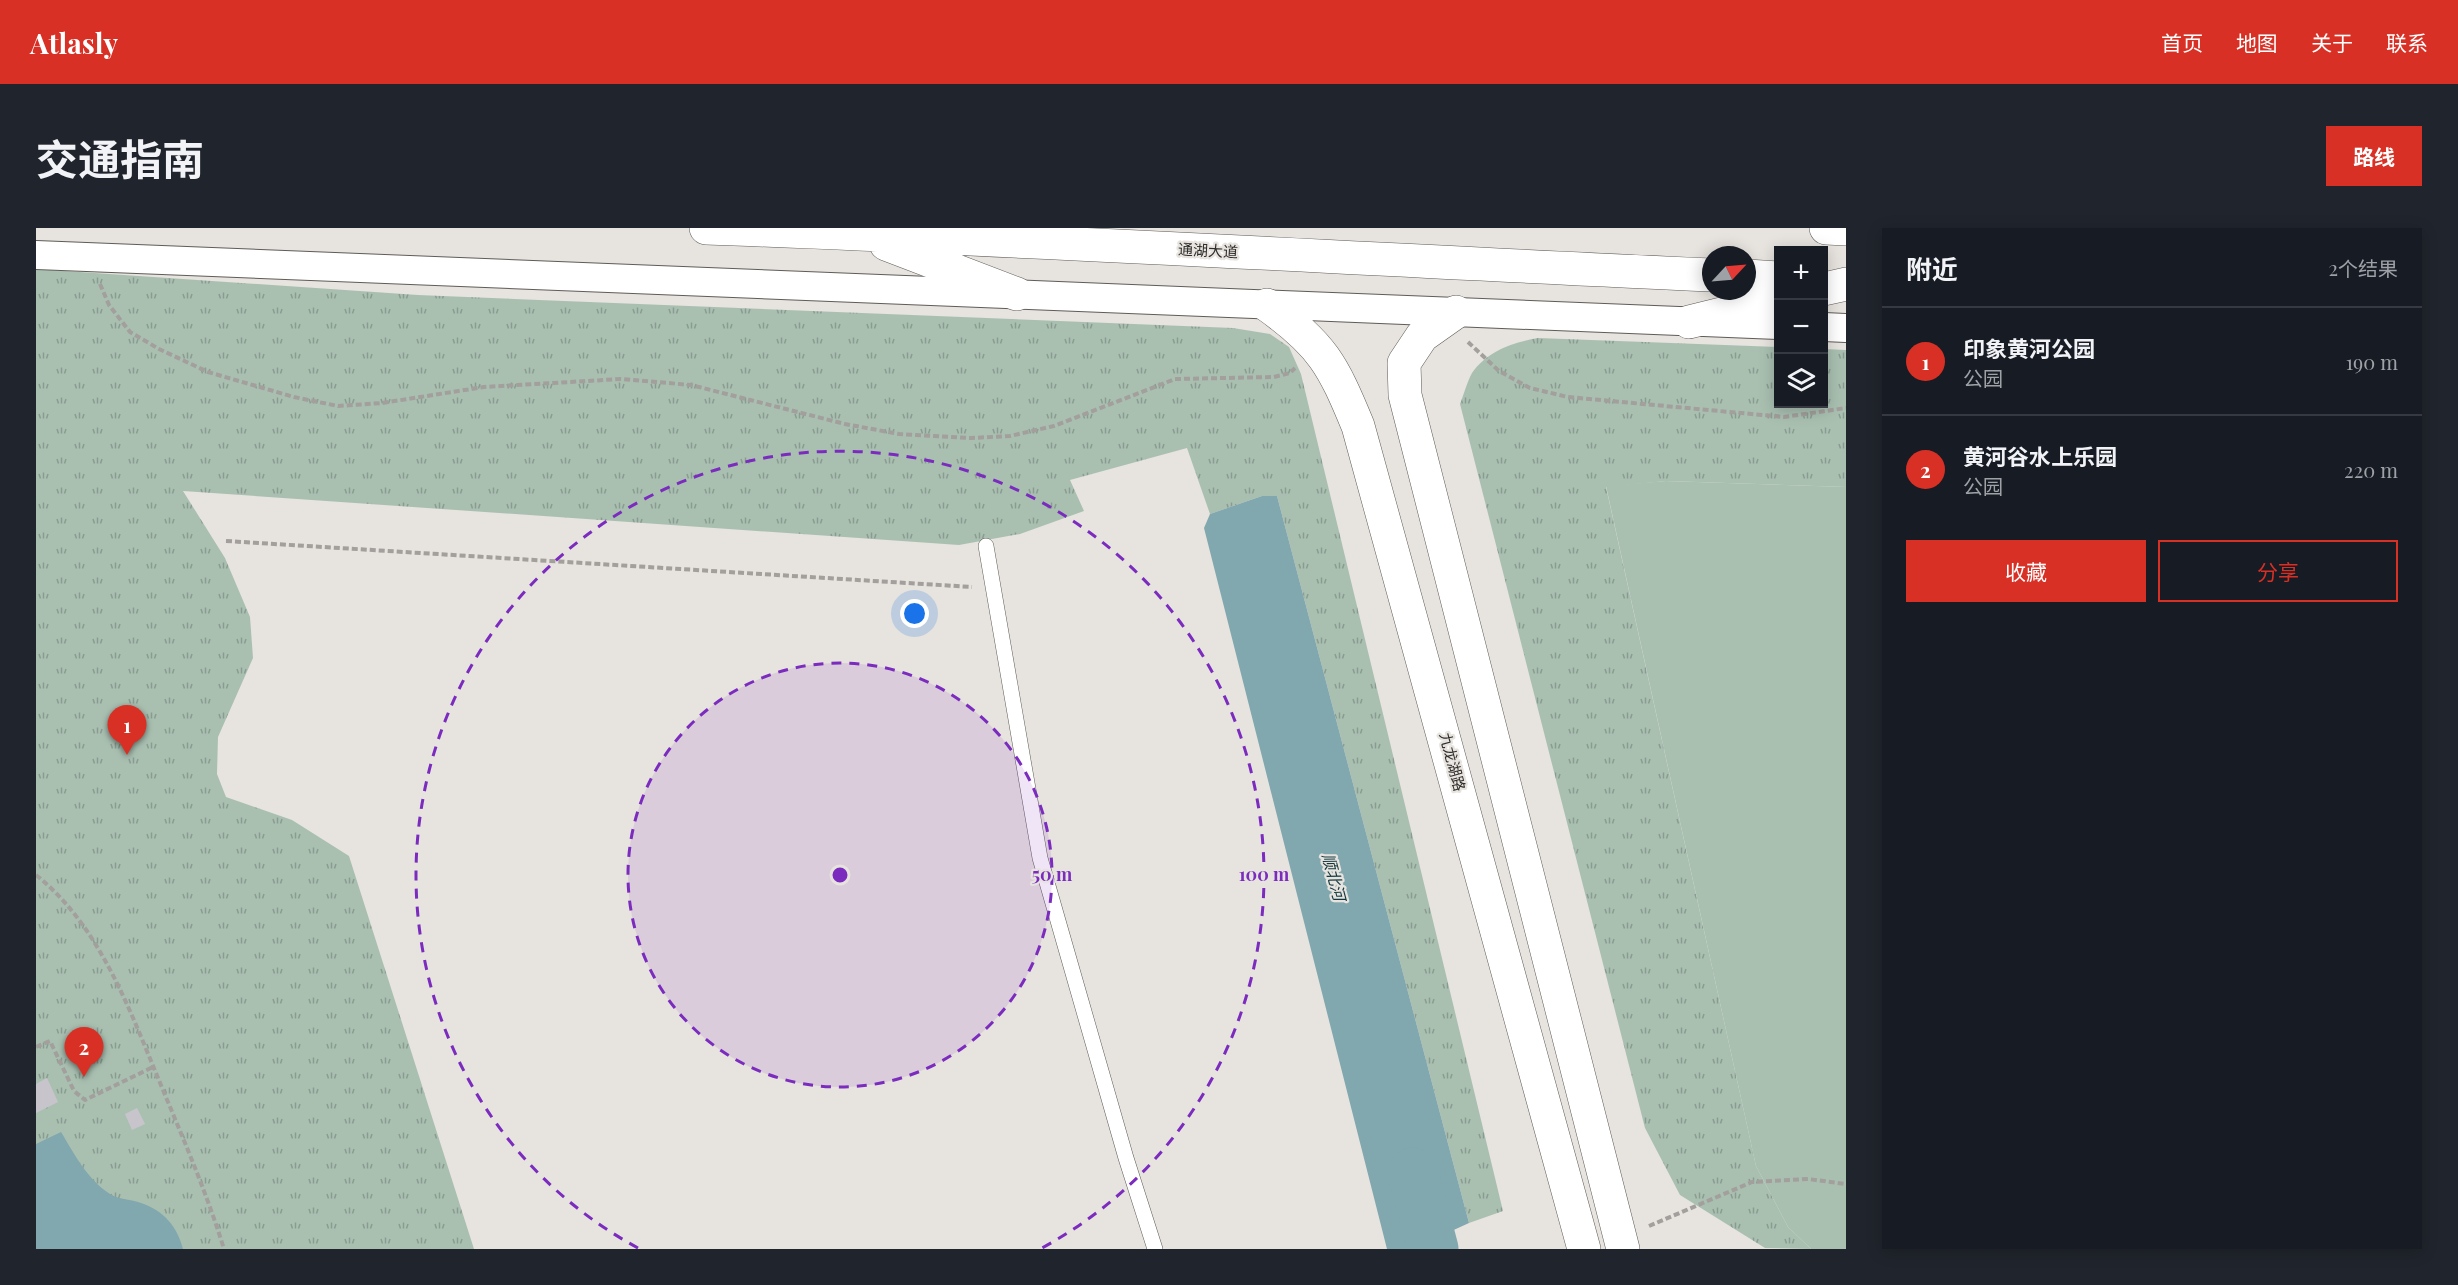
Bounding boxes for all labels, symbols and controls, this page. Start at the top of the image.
text: Atlasly [30,24,118,61]
text: 首页 [2161,28,2203,56]
text: 地图 [2236,28,2278,56]
text: 关于 [2311,28,2353,56]
text: 联系 [2386,28,2428,56]
button: 路线 [2326,126,2422,186]
text: 交通指南 [36,130,204,186]
street label: 通湖大道 [1178,238,1239,262]
north arrow [1702,246,1756,300]
map controls [1774,246,1828,408]
button: + [1774,246,1828,300]
text: 附近 [1906,251,1958,286]
text: 2个结果 [2328,254,2398,281]
button: − [1774,300,1828,354]
text: 印象黄河公园 [1963,333,2095,363]
text: 1 [1922,348,1929,375]
text: 190 m [2346,348,2398,375]
button: layers [1774,354,1828,408]
text: 公园 [1963,364,2003,391]
text: 黄河谷水上乐园 [1963,441,2117,471]
text: 2 [1920,456,1931,483]
text: 220 m [2344,456,2398,483]
text: 公园 [1963,472,2003,499]
button: 收藏 [1906,540,2146,602]
button: 分享 [2158,540,2398,602]
your location [900,599,929,628]
pin: 1 [108,706,146,755]
street label: 九龙湖路 [1436,730,1470,793]
water label: 顺北河 [1318,851,1352,906]
text: 50 m [1032,862,1073,886]
text: 100 m [1239,862,1290,886]
centre of rings [830,865,850,885]
pin: 2 [64,1028,104,1077]

